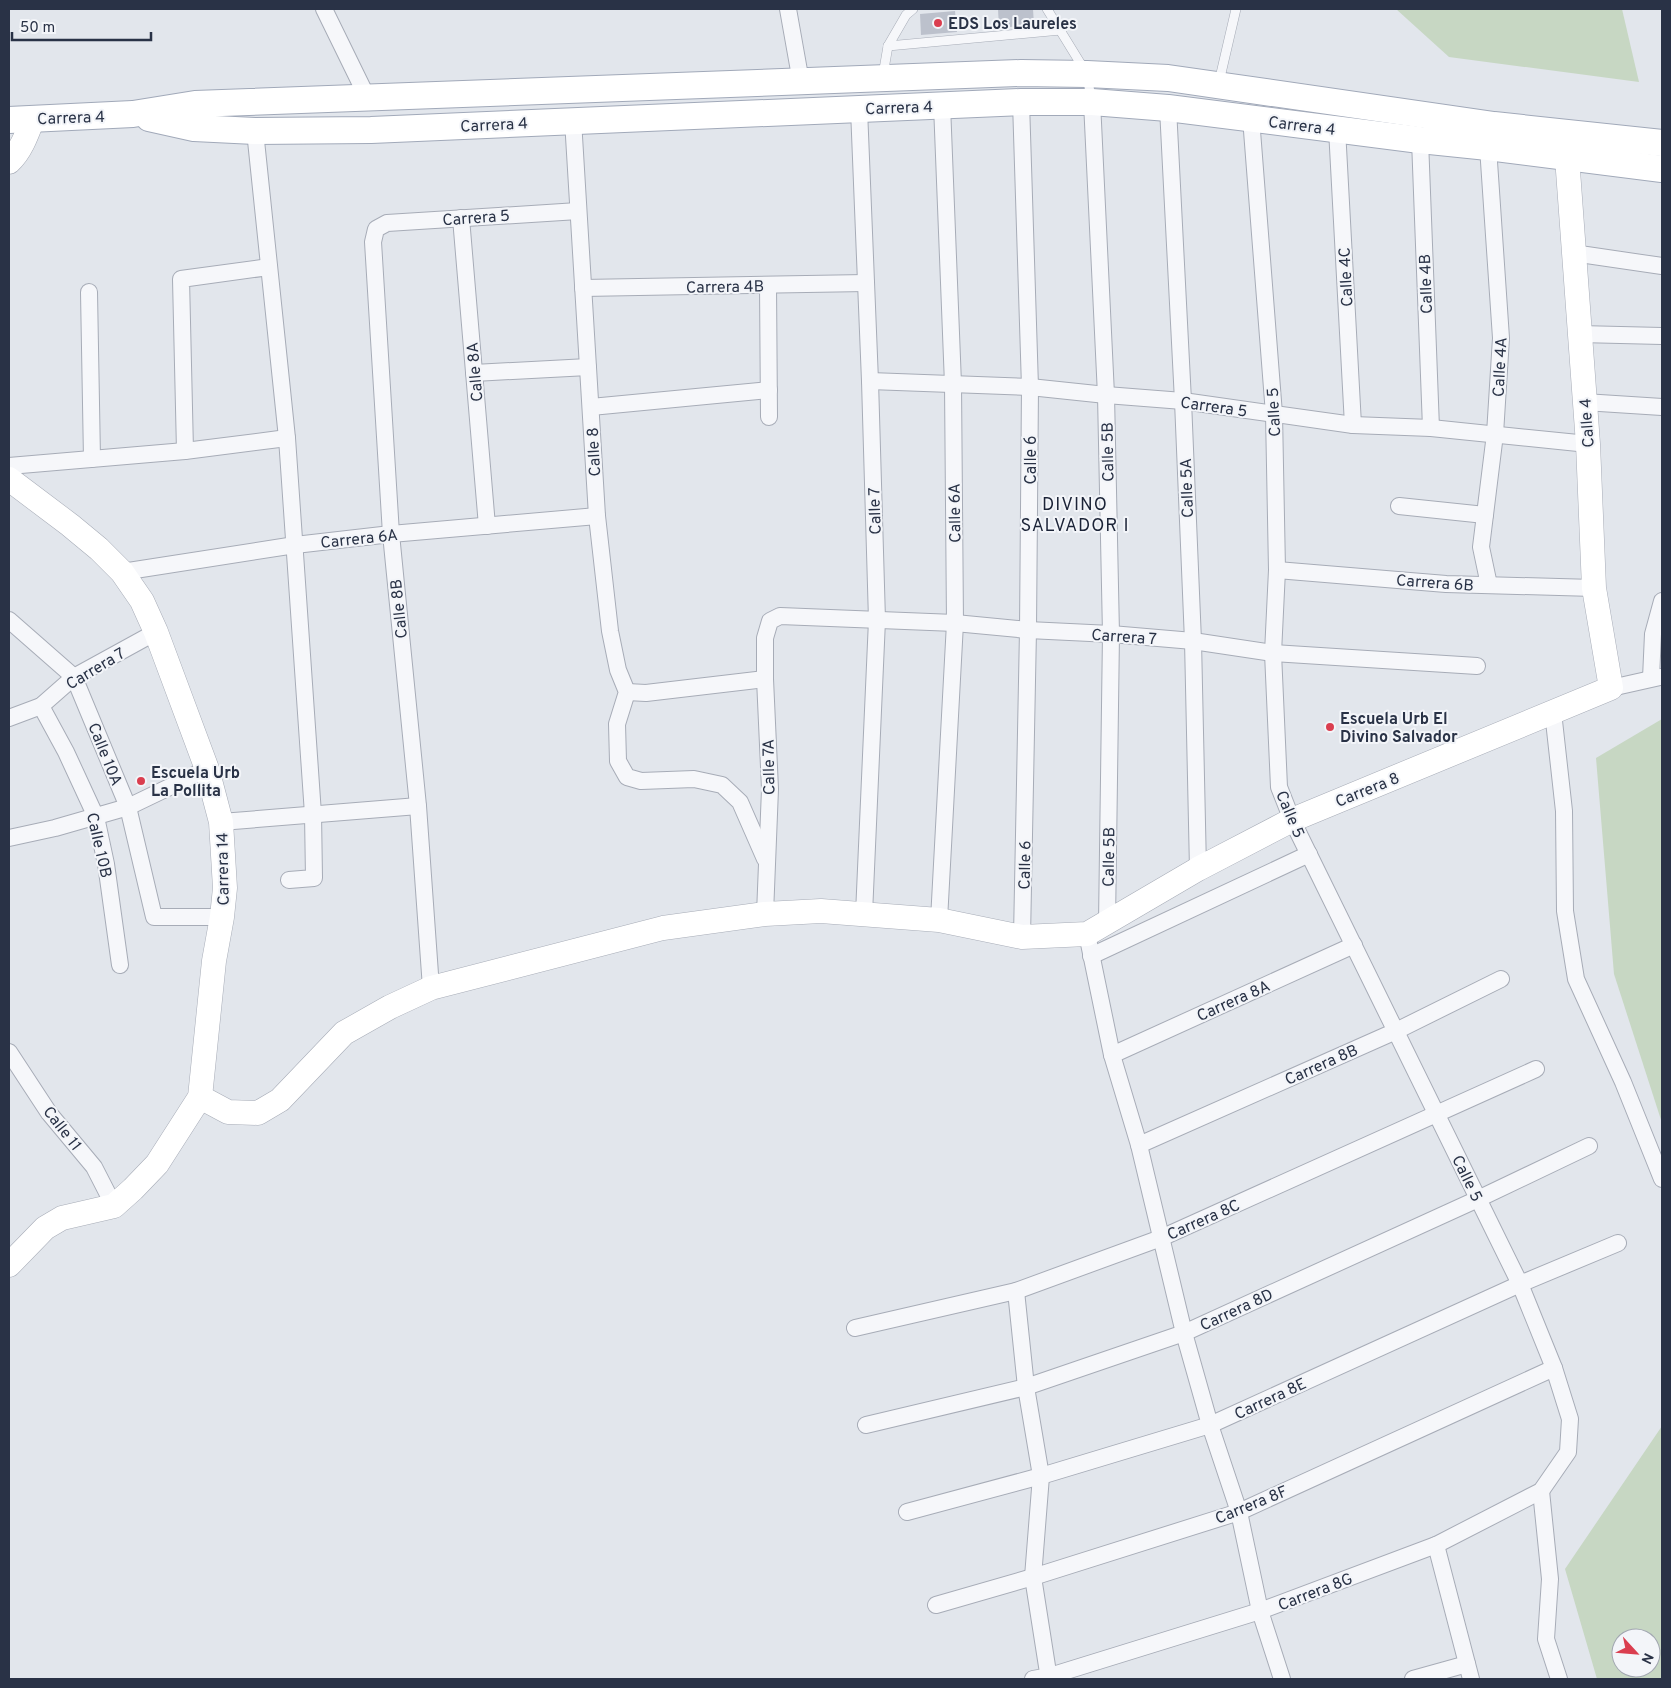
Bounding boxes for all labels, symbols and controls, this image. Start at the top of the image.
scale bar [12,10,151,42]
place label: EDS Los Laureles [948,15,1077,35]
marker: EDS Los Laureles [932,17,944,29]
text: 50 m [20,19,55,38]
street label: Carrera 4 [865,98,933,120]
street label: Carrera 4 [37,108,105,130]
street label: Carrera 4 [1267,113,1337,141]
street label: Carrera 4 [460,114,529,138]
street label: Carrera 5 [442,207,511,231]
street label: Calle 4C [1335,247,1359,307]
street label: Calle 4B [1416,254,1438,314]
street label: Carrera 4B [686,277,764,299]
street label: Calle 4A [1489,336,1513,398]
street label: Calle 8A [463,341,489,403]
street label: Calle 5 [1264,387,1286,437]
street label: Carrera 5 [1179,393,1249,423]
street label: Calle 4 [1576,397,1600,448]
street label: Calle 5B [1098,422,1120,482]
street label: Calle 8 [584,427,606,477]
street label: Calle 6 [1022,435,1042,485]
street label: Calle 5A [1177,457,1199,518]
street label: Calle 6A [945,483,967,543]
street label: Calle 7 [865,487,887,535]
district label: DIVINO SALVADOR I [1020,494,1130,538]
street label: Carrera 6A [319,526,399,554]
street label: Carrera 6B [1395,571,1474,597]
street label: Calle 8B [387,578,413,640]
street label: Carrera 7 [1090,626,1157,650]
street label: Carrera 7 [63,644,129,695]
place label: Escuela Urb El Divino Salvador [1340,710,1458,748]
street label: Calle 10A [82,720,126,789]
marker: Escuela Urb El Divino Salvador [1324,721,1336,733]
street label: Calle 7A [760,739,780,795]
place label: Escuela Urb La Pollita [151,764,240,802]
street label: Carrera 8 [1333,769,1403,813]
marker: Escuela Urb La Pollita [135,775,147,787]
street label: Calle 5 [1270,788,1308,841]
street label: Calle 10B [81,811,115,880]
street label: Calle 5B [1099,827,1121,887]
street label: Carrera 14 [213,832,235,906]
street label: Calle 6 [1016,840,1036,890]
street label: Carrera 8A [1194,977,1274,1027]
street label: Carrera 8B [1282,1041,1362,1091]
street label: Calle 11 [38,1103,85,1156]
street label: Calle 5 [1446,1152,1486,1205]
street label: Carrera 8C [1164,1196,1243,1246]
street label: Carrera 8D [1197,1285,1277,1336]
street label: Carrera 8E [1232,1374,1310,1425]
street label: Carrera 8F [1213,1482,1291,1529]
street label: Carrera 8G [1276,1569,1356,1616]
north arrow [1611,1628,1661,1678]
text: N [1636,1650,1656,1666]

